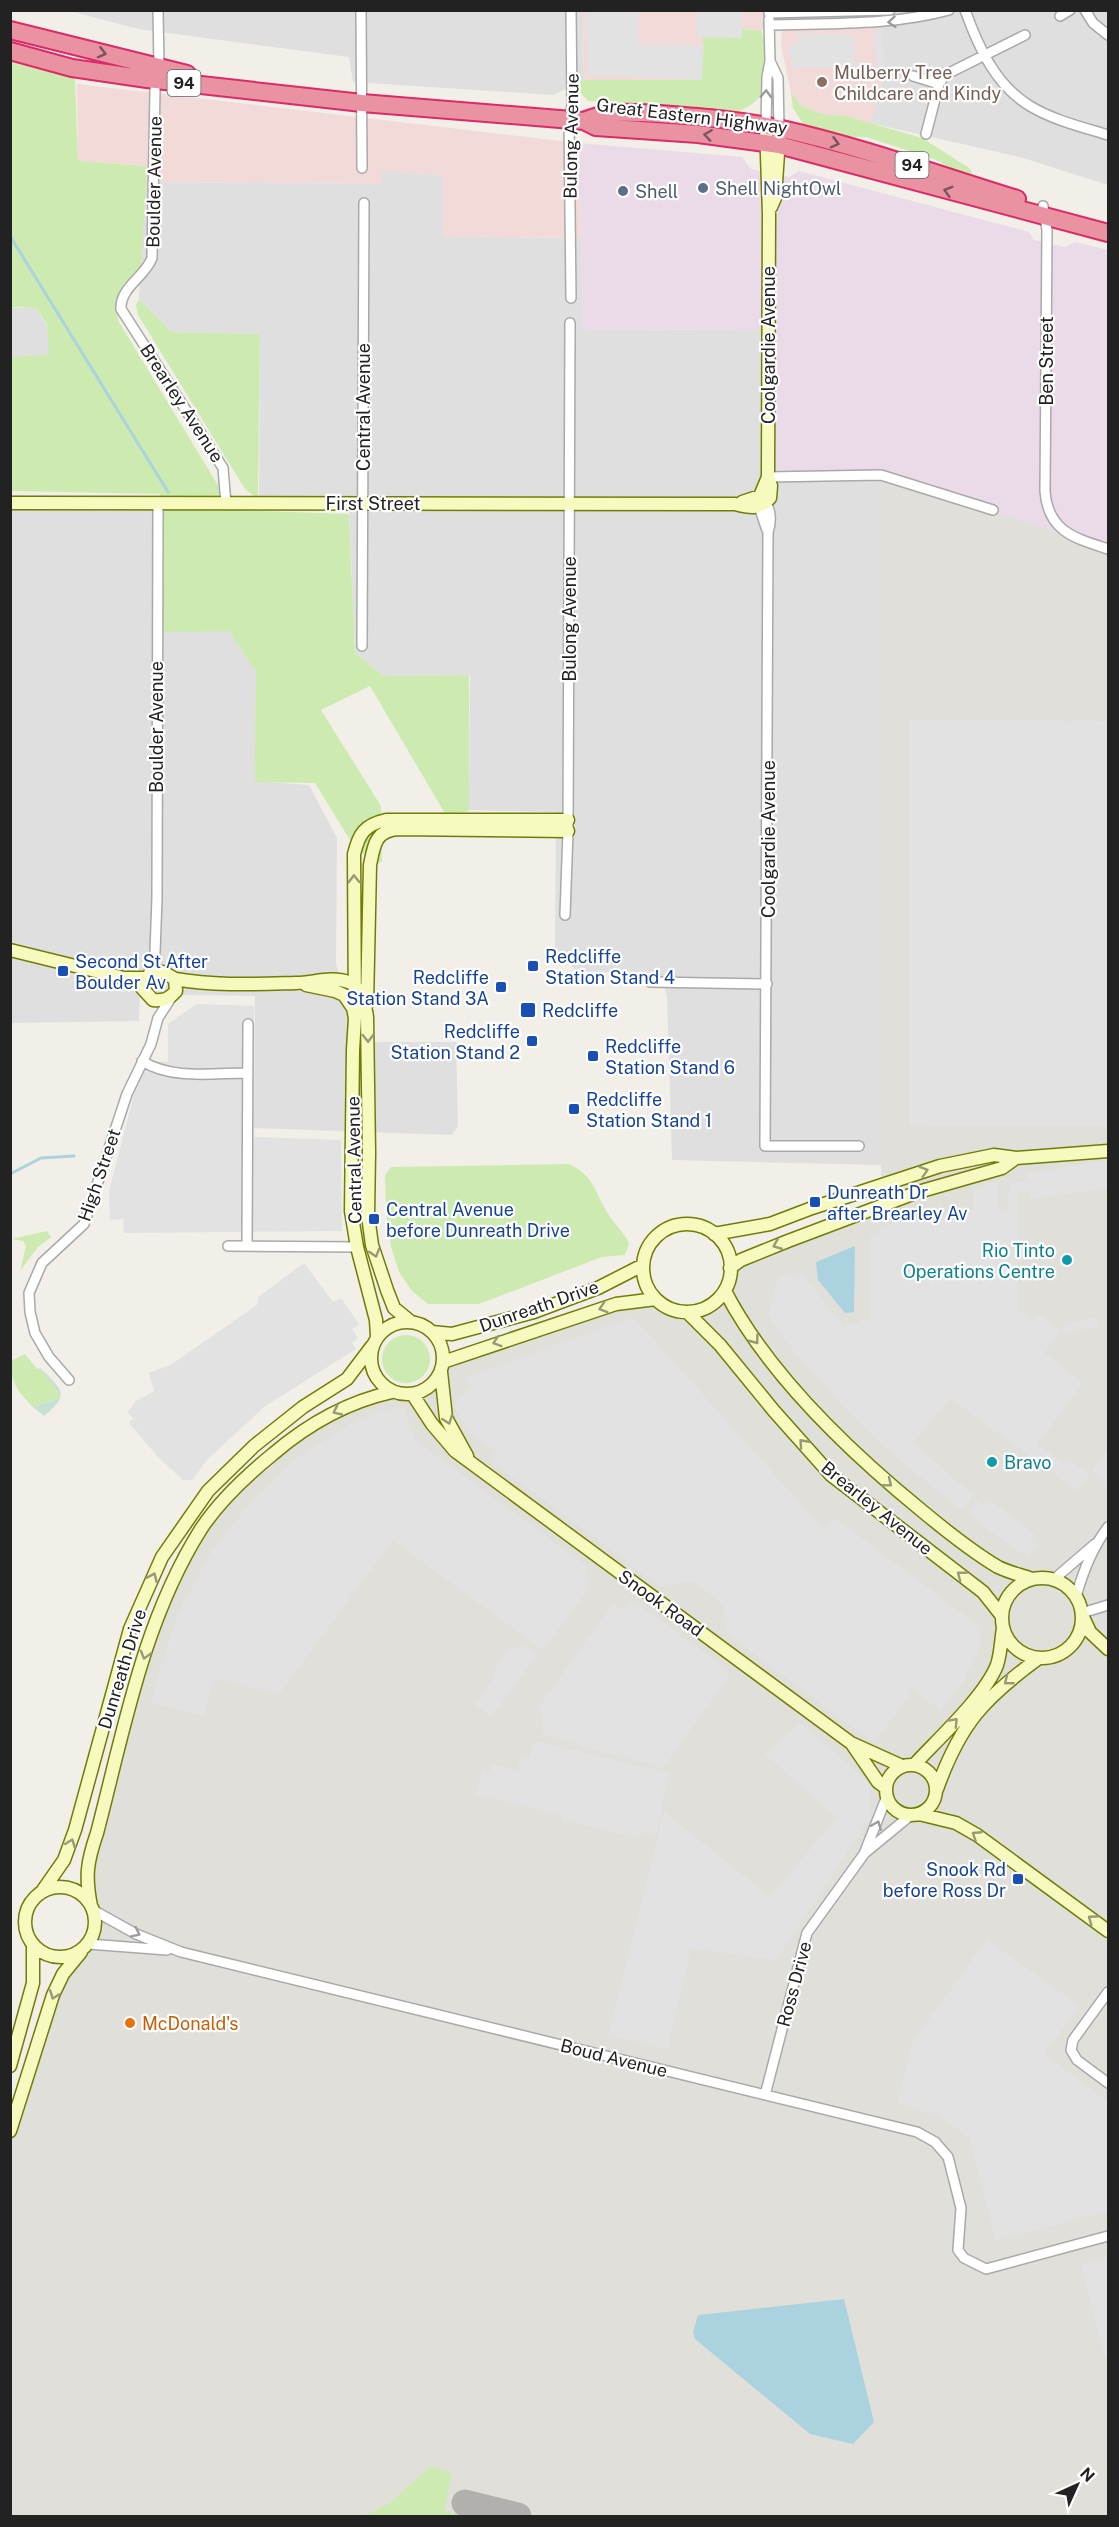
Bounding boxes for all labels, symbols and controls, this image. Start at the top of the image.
one-way arrow [888,15,897,28]
one-way arrow [97,46,107,59]
place label: Mulberry Tree Childcare and Kindy [834,62,1001,104]
road number: 94 [168,70,201,96]
street label: Bulong Avenue [559,73,583,199]
marker: Mulberry Tree Childcare and Kindy [815,75,829,89]
one-way arrow [760,89,773,98]
street label: Great Eastern Highway [595,94,789,138]
street label: Boulder Avenue [142,116,166,248]
one-way arrow [704,130,713,142]
one-way arrow [830,136,840,148]
road number: 94 [896,152,928,178]
place label: Shell NightOwl [715,178,842,199]
place label: Shell [635,181,678,202]
marker: Shell NightOwl [696,181,710,195]
marker: Shell [616,184,630,198]
one-way arrow [943,185,953,198]
street label: Coolgardie Avenue [758,266,779,424]
street label: Ben Street [1036,316,1057,406]
street label: Brearley Avenue [136,340,228,466]
street label: Central Avenue [353,343,374,471]
street label: First Street [325,493,421,514]
street label: Bulong Avenue [559,556,580,682]
street label: Boulder Avenue [146,661,167,793]
street label: Coolgardie Avenue [758,760,779,918]
one-way arrow [348,875,360,884]
place label: Redcliffe Station Stand 4 [545,946,675,988]
place label: Second St After Boulder Av [75,951,208,993]
marker: Redcliffe Station Stand 4 [526,959,540,973]
marker: Second St After Boulder Av [56,964,70,978]
place label: Redcliffe Station Stand 3A [346,967,489,1009]
marker: Redcliffe Station Stand 3A [494,980,508,994]
place label: Redcliffe [542,1000,618,1021]
marker: Redcliffe [519,1001,537,1019]
place label: Redcliffe Station Stand 2 [391,1021,520,1063]
one-way arrow [361,1033,374,1042]
marker: Redcliffe Station Stand 2 [525,1034,539,1048]
place label: Redcliffe Station Stand 6 [605,1036,735,1078]
marker: Redcliffe Station Stand 6 [586,1049,600,1063]
place label: Redcliffe Station Stand 1 [586,1089,712,1131]
street label: Central Avenue [342,1096,366,1224]
marker: Redcliffe Station Stand 1 [567,1102,581,1116]
street label: High Street [73,1126,125,1224]
one-way arrow [918,1166,929,1178]
place label: Dunreath Dr after Brearley Av [827,1182,967,1224]
marker: Dunreath Dr after Brearley Av [808,1195,822,1209]
place label: Central Avenue before Dunreath Drive [386,1199,570,1241]
marker: Central Avenue before Dunreath Drive [367,1212,381,1226]
one-way arrow [772,1238,783,1250]
place label: Rio Tinto Operations Centre [903,1240,1055,1282]
one-way arrow [368,1247,380,1258]
marker: Rio Tinto Operations Centre [1060,1253,1074,1267]
street label: Dunreath Drive [477,1276,601,1336]
one-way arrow [598,1301,609,1313]
one-way arrow [748,1334,759,1345]
one-way arrow [492,1335,503,1348]
one-way arrow [333,1404,344,1416]
one-way arrow [441,1414,454,1425]
one-way arrow [799,1439,810,1450]
place label: Bravo [1004,1452,1052,1473]
marker: Bravo [985,1455,999,1469]
street label: Brearley Avenue [817,1457,937,1559]
one-way arrow [881,1476,892,1487]
street label: Snook Road [614,1565,708,1641]
one-way arrow [957,1571,968,1582]
one-way arrow [146,1572,158,1583]
street label: Dunreath Drive [94,1606,150,1732]
one-way arrow [139,1650,152,1660]
one-way arrow [1004,1673,1015,1684]
one-way arrow [947,1718,958,1728]
one-way arrow [870,1820,882,1831]
one-way arrow [972,1831,982,1843]
one-way arrow [64,1838,76,1849]
place label: Snook Rd before Ross Dr [883,1859,1006,1901]
marker: Snook Rd before Ross Dr [1011,1872,1025,1886]
one-way arrow [1087,1915,1098,1926]
one-way arrow [129,1926,140,1938]
street label: Ross Drive [773,1939,815,2029]
one-way arrow [48,1990,61,2000]
place label: McDonald's [142,2013,238,2034]
marker: McDonald's [123,2016,137,2030]
street label: Boud Avenue [558,2035,670,2081]
north arrow [1047,2455,1107,2515]
text: N [1076,2464,1098,2486]

